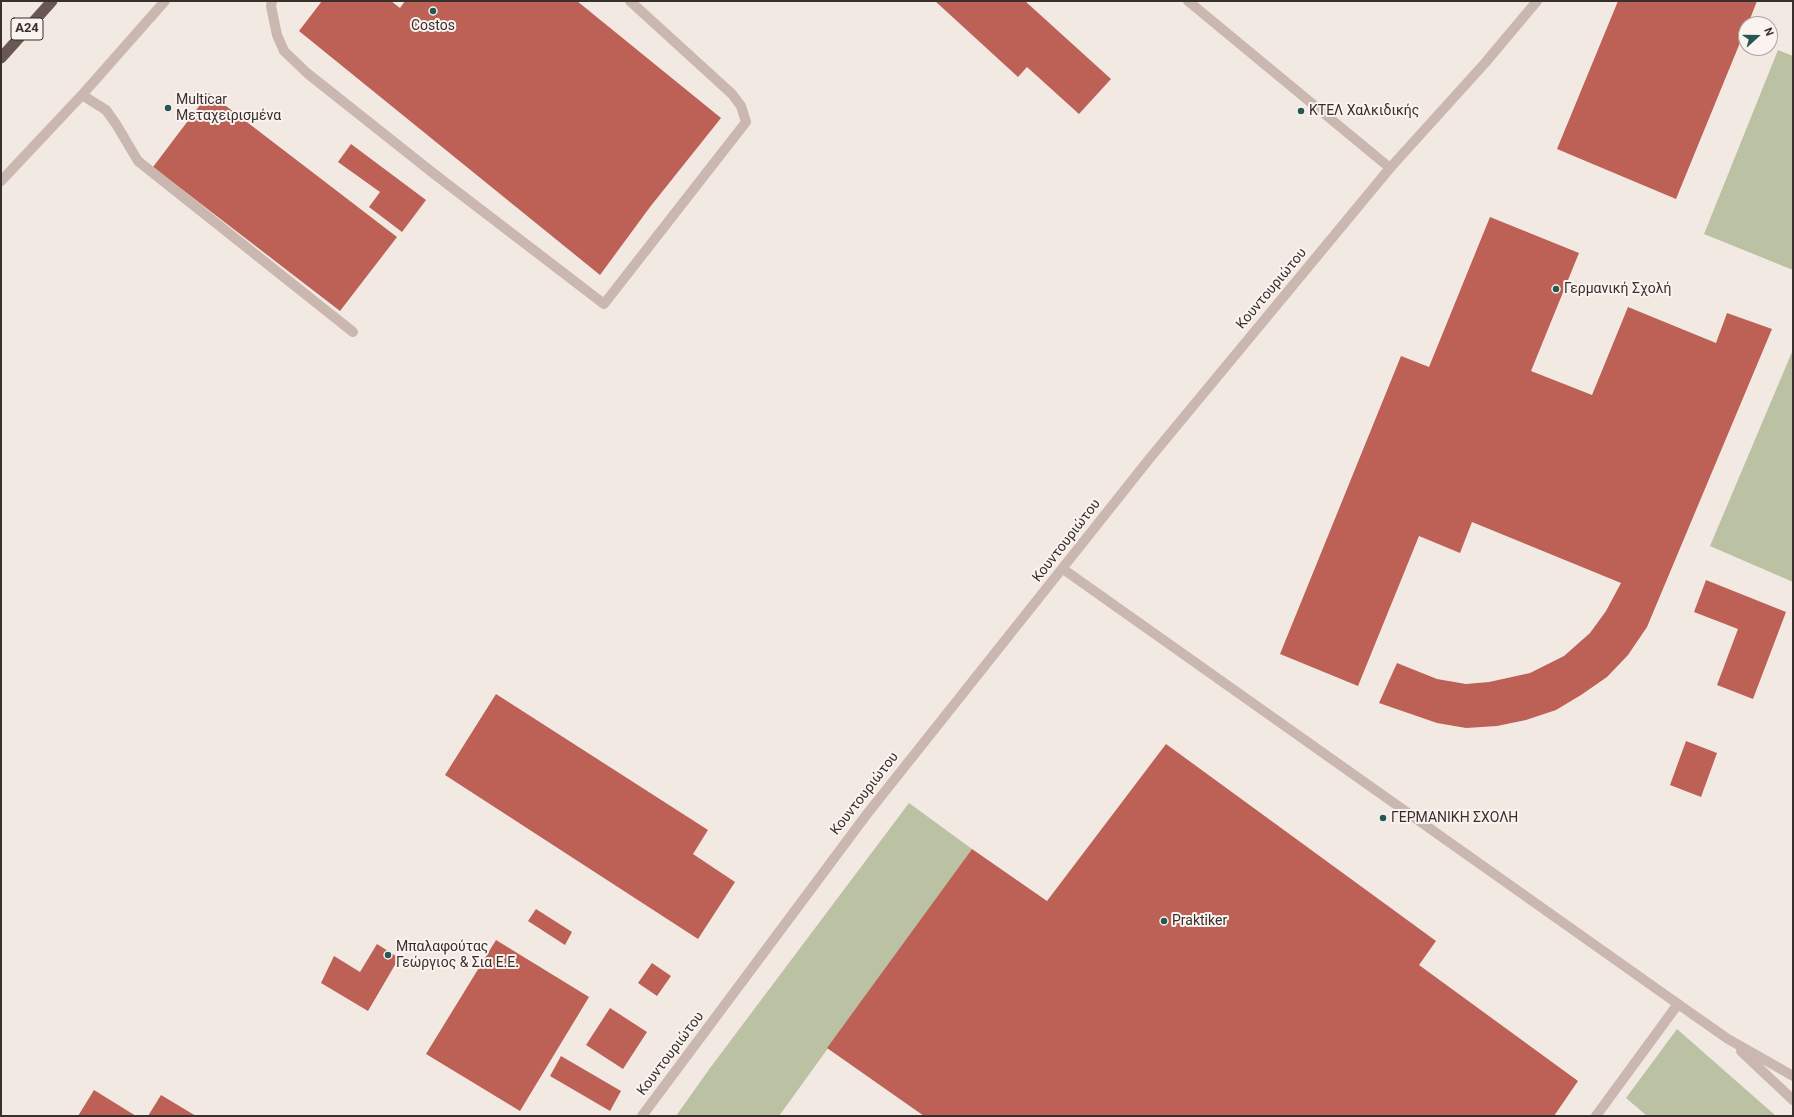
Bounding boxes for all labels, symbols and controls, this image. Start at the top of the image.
marker: Costos [428,6,438,16]
north arrow [1738,16,1778,56]
road number: Α24 [11,18,43,40]
place label: Costos [411,18,455,34]
text: N [1761,26,1776,38]
place label: Multicar Μεταχειρισμένα [176,92,281,124]
marker: Multicar Μεταχειρισμένα [163,103,173,113]
place label: ΚΤΕΛ Χαλκιδικής [1309,103,1419,119]
marker: ΚΤΕΛ Χαλκιδικής [1296,106,1306,116]
street label: Κουντουριώτου [1233,245,1311,333]
place label: Γερμανική Σχολή [1564,281,1671,297]
marker: Γερμανική Σχολή [1551,284,1561,294]
street label: Κουντουριώτου [1029,496,1105,586]
street label: Κουντουριώτου [827,749,903,839]
place label: ΓΕΡΜΑΝΙΚΗ ΣΧΟΛΗ [1391,810,1518,826]
marker: ΓΕΡΜΑΝΙΚΗ ΣΧΟΛΗ [1378,813,1388,823]
place label: Praktiker [1172,913,1227,929]
marker: Praktiker [1159,916,1169,926]
place label: Μπαλαφούτας Γεώργιος & Σια Ε.Ε. [396,939,519,972]
marker: Μπαλαφούτας Γεώργιος & Σια Ε.Ε. [383,950,393,960]
street label: Κουντουριώτου [634,1009,708,1099]

